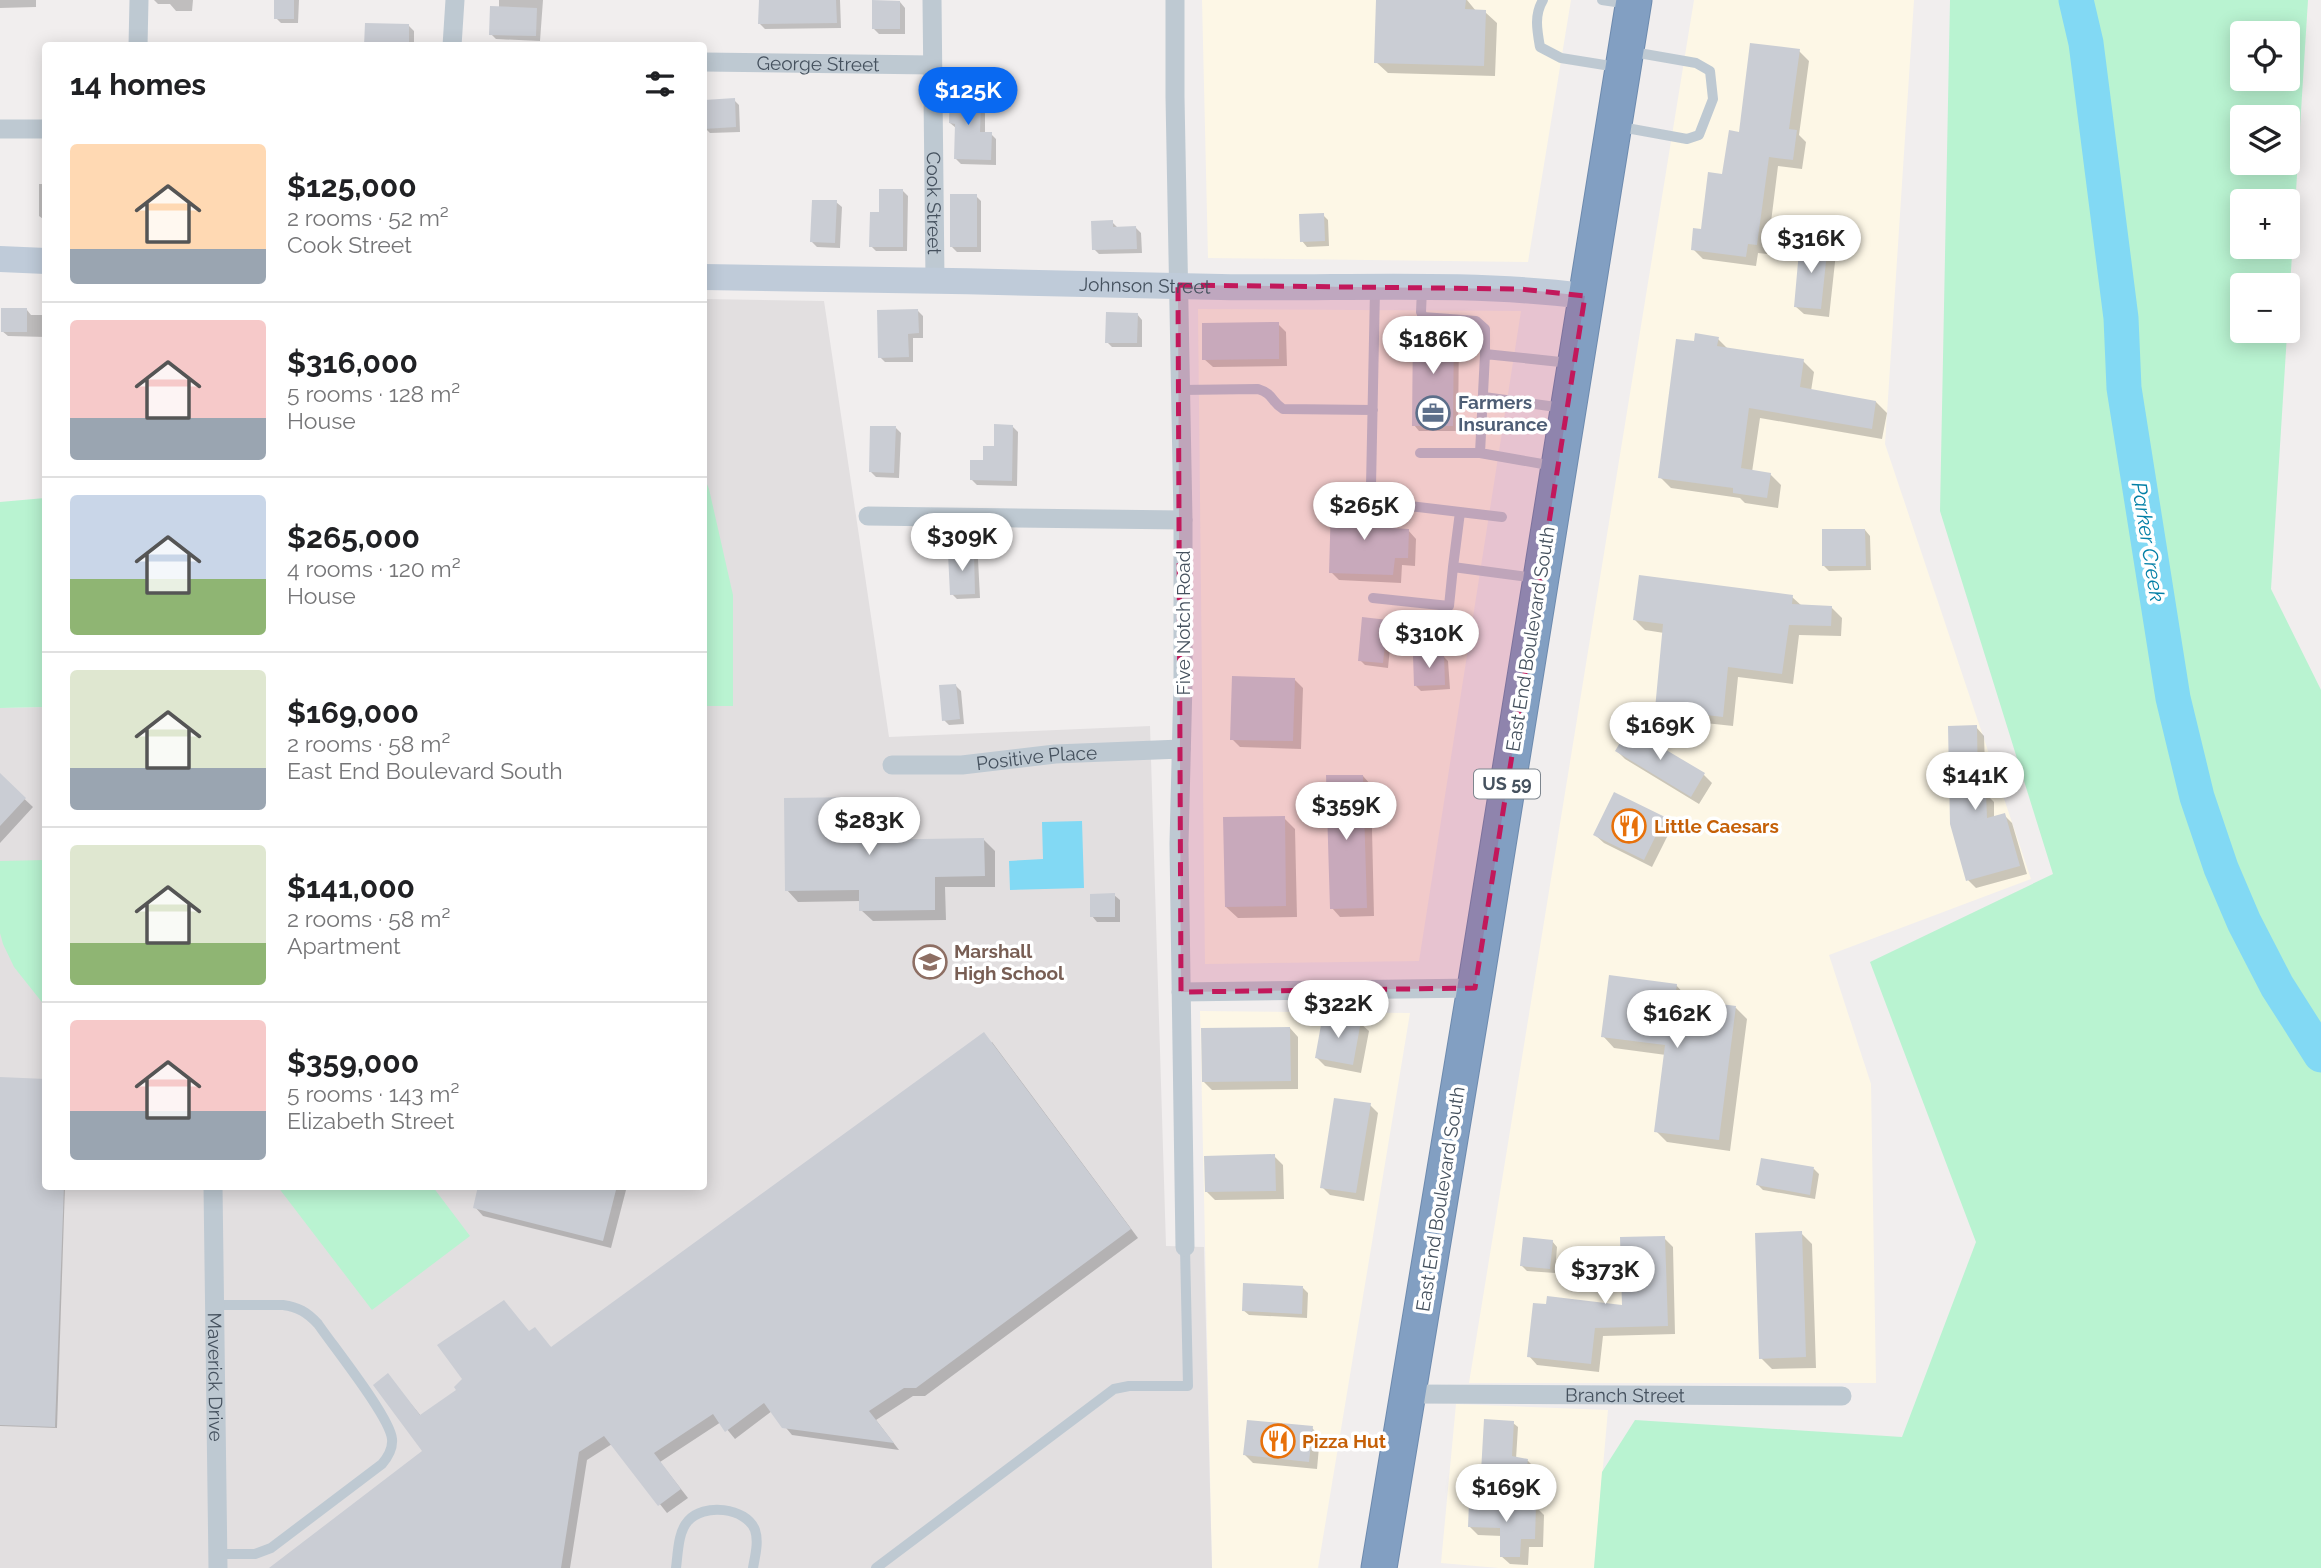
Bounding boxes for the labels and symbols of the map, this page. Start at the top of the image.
street label: George Street [756,52,880,75]
pin: $125K [919,68,1017,127]
street label: Cook Street [923,151,946,255]
pin: $316K [1762,216,1860,275]
street label: Johnson Street [1079,273,1212,298]
pin: $186K [1384,316,1482,376]
place label: Farmers Insurance [1458,391,1548,435]
office icon: Farmers Insurance [1414,394,1452,432]
water label: Parker Creek [2127,480,2170,604]
pin: $265K [1315,482,1413,542]
pin: $309K [913,514,1011,573]
street label: East End Boulevard South [1501,525,1559,753]
street label: Five Notch Road [1172,551,1194,695]
pin: $310K [1380,610,1478,670]
pin: $169K [1611,702,1709,762]
street label: Positive Place [975,741,1098,774]
pin: $141K [1926,752,2024,812]
road number: US 59 [1474,770,1540,798]
pin: $359K [1297,782,1395,842]
pin: $283K [820,798,918,857]
restaurant icon: Little Caesars [1610,807,1648,845]
place label: Little Caesars [1654,815,1779,837]
place label: Marshall High School [954,940,1065,984]
school or university icon: Marshall High School [911,943,949,981]
pin: $322K [1289,981,1387,1040]
pin: $162K [1628,990,1726,1050]
street label: East End Boulevard South [1411,1085,1469,1313]
pin: $373K [1556,1246,1654,1306]
street label: Maverick Drive [204,1312,227,1442]
street label: Branch Street [1565,1384,1686,1406]
restaurant icon: Pizza Hut [1259,1422,1297,1460]
place label: Pizza Hut [1302,1430,1387,1452]
pin: $169K [1457,1464,1555,1524]

